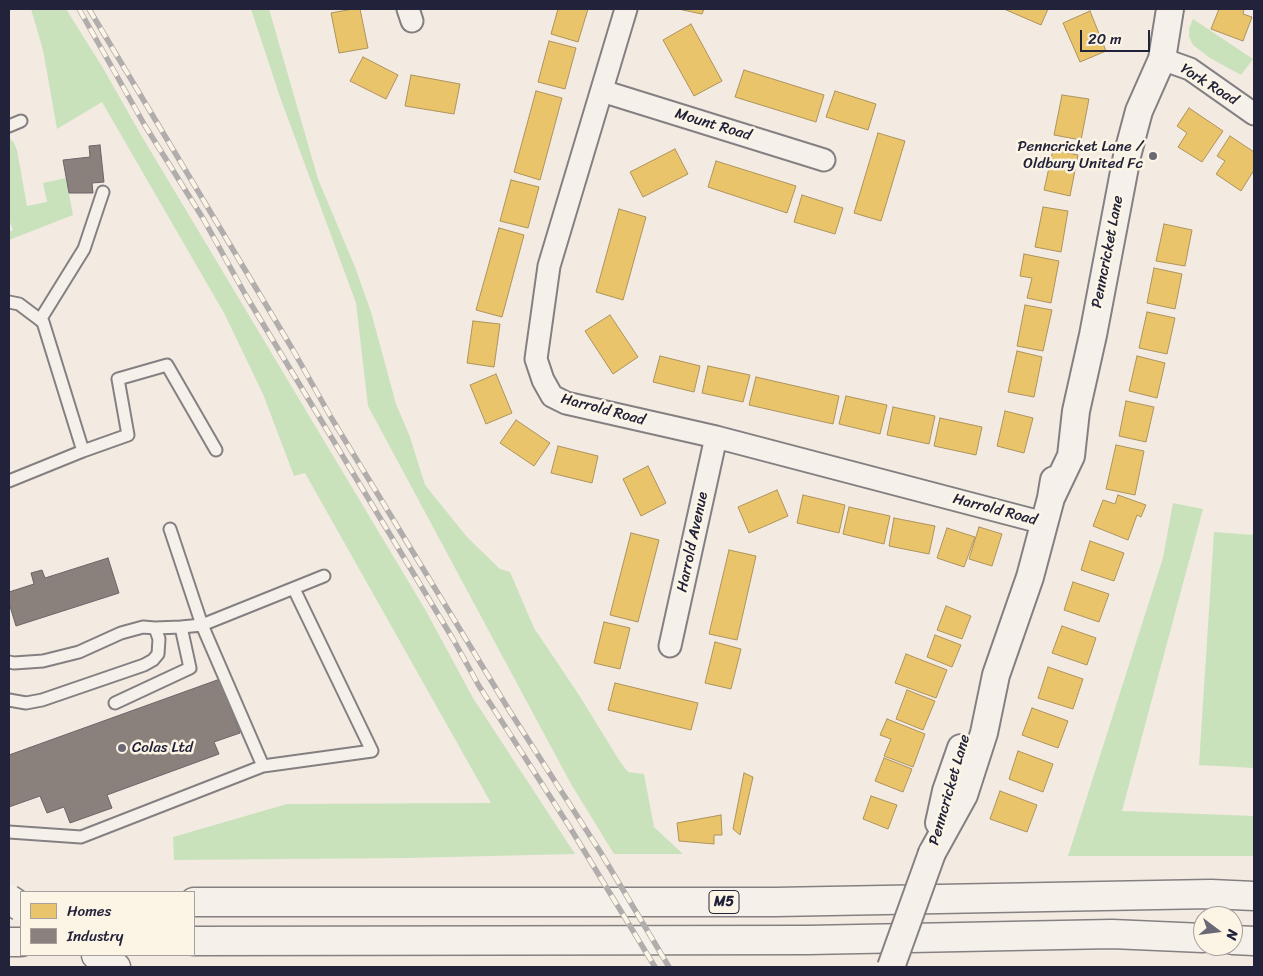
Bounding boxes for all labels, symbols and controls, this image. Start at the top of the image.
scale bar [1083,20,1153,52]
text: 20 m [1088,26,1122,52]
street label: York Road [1177,60,1241,110]
street label: Mount Road [673,105,753,145]
place label: Penncricket Lane / Oldbury United Fc [1018,138,1143,173]
marker: Penncricket Lane / Oldbury United Fc [1147,150,1159,162]
street label: Penncricket Lane [1088,194,1128,310]
street label: Harrold Road [559,390,647,430]
street label: Harrold Avenue [674,490,712,594]
street label: Harrold Road [951,490,1039,530]
street label: Penncricket Lane [926,733,974,847]
place label: Colas Ltd [132,739,193,757]
marker: Colas Ltd [116,742,128,754]
road number: M5 [709,890,739,914]
legend [20,891,195,956]
text: Homes [67,898,111,924]
north arrow [1193,906,1243,956]
text: Industry [67,923,124,949]
text: N [1219,927,1245,943]

